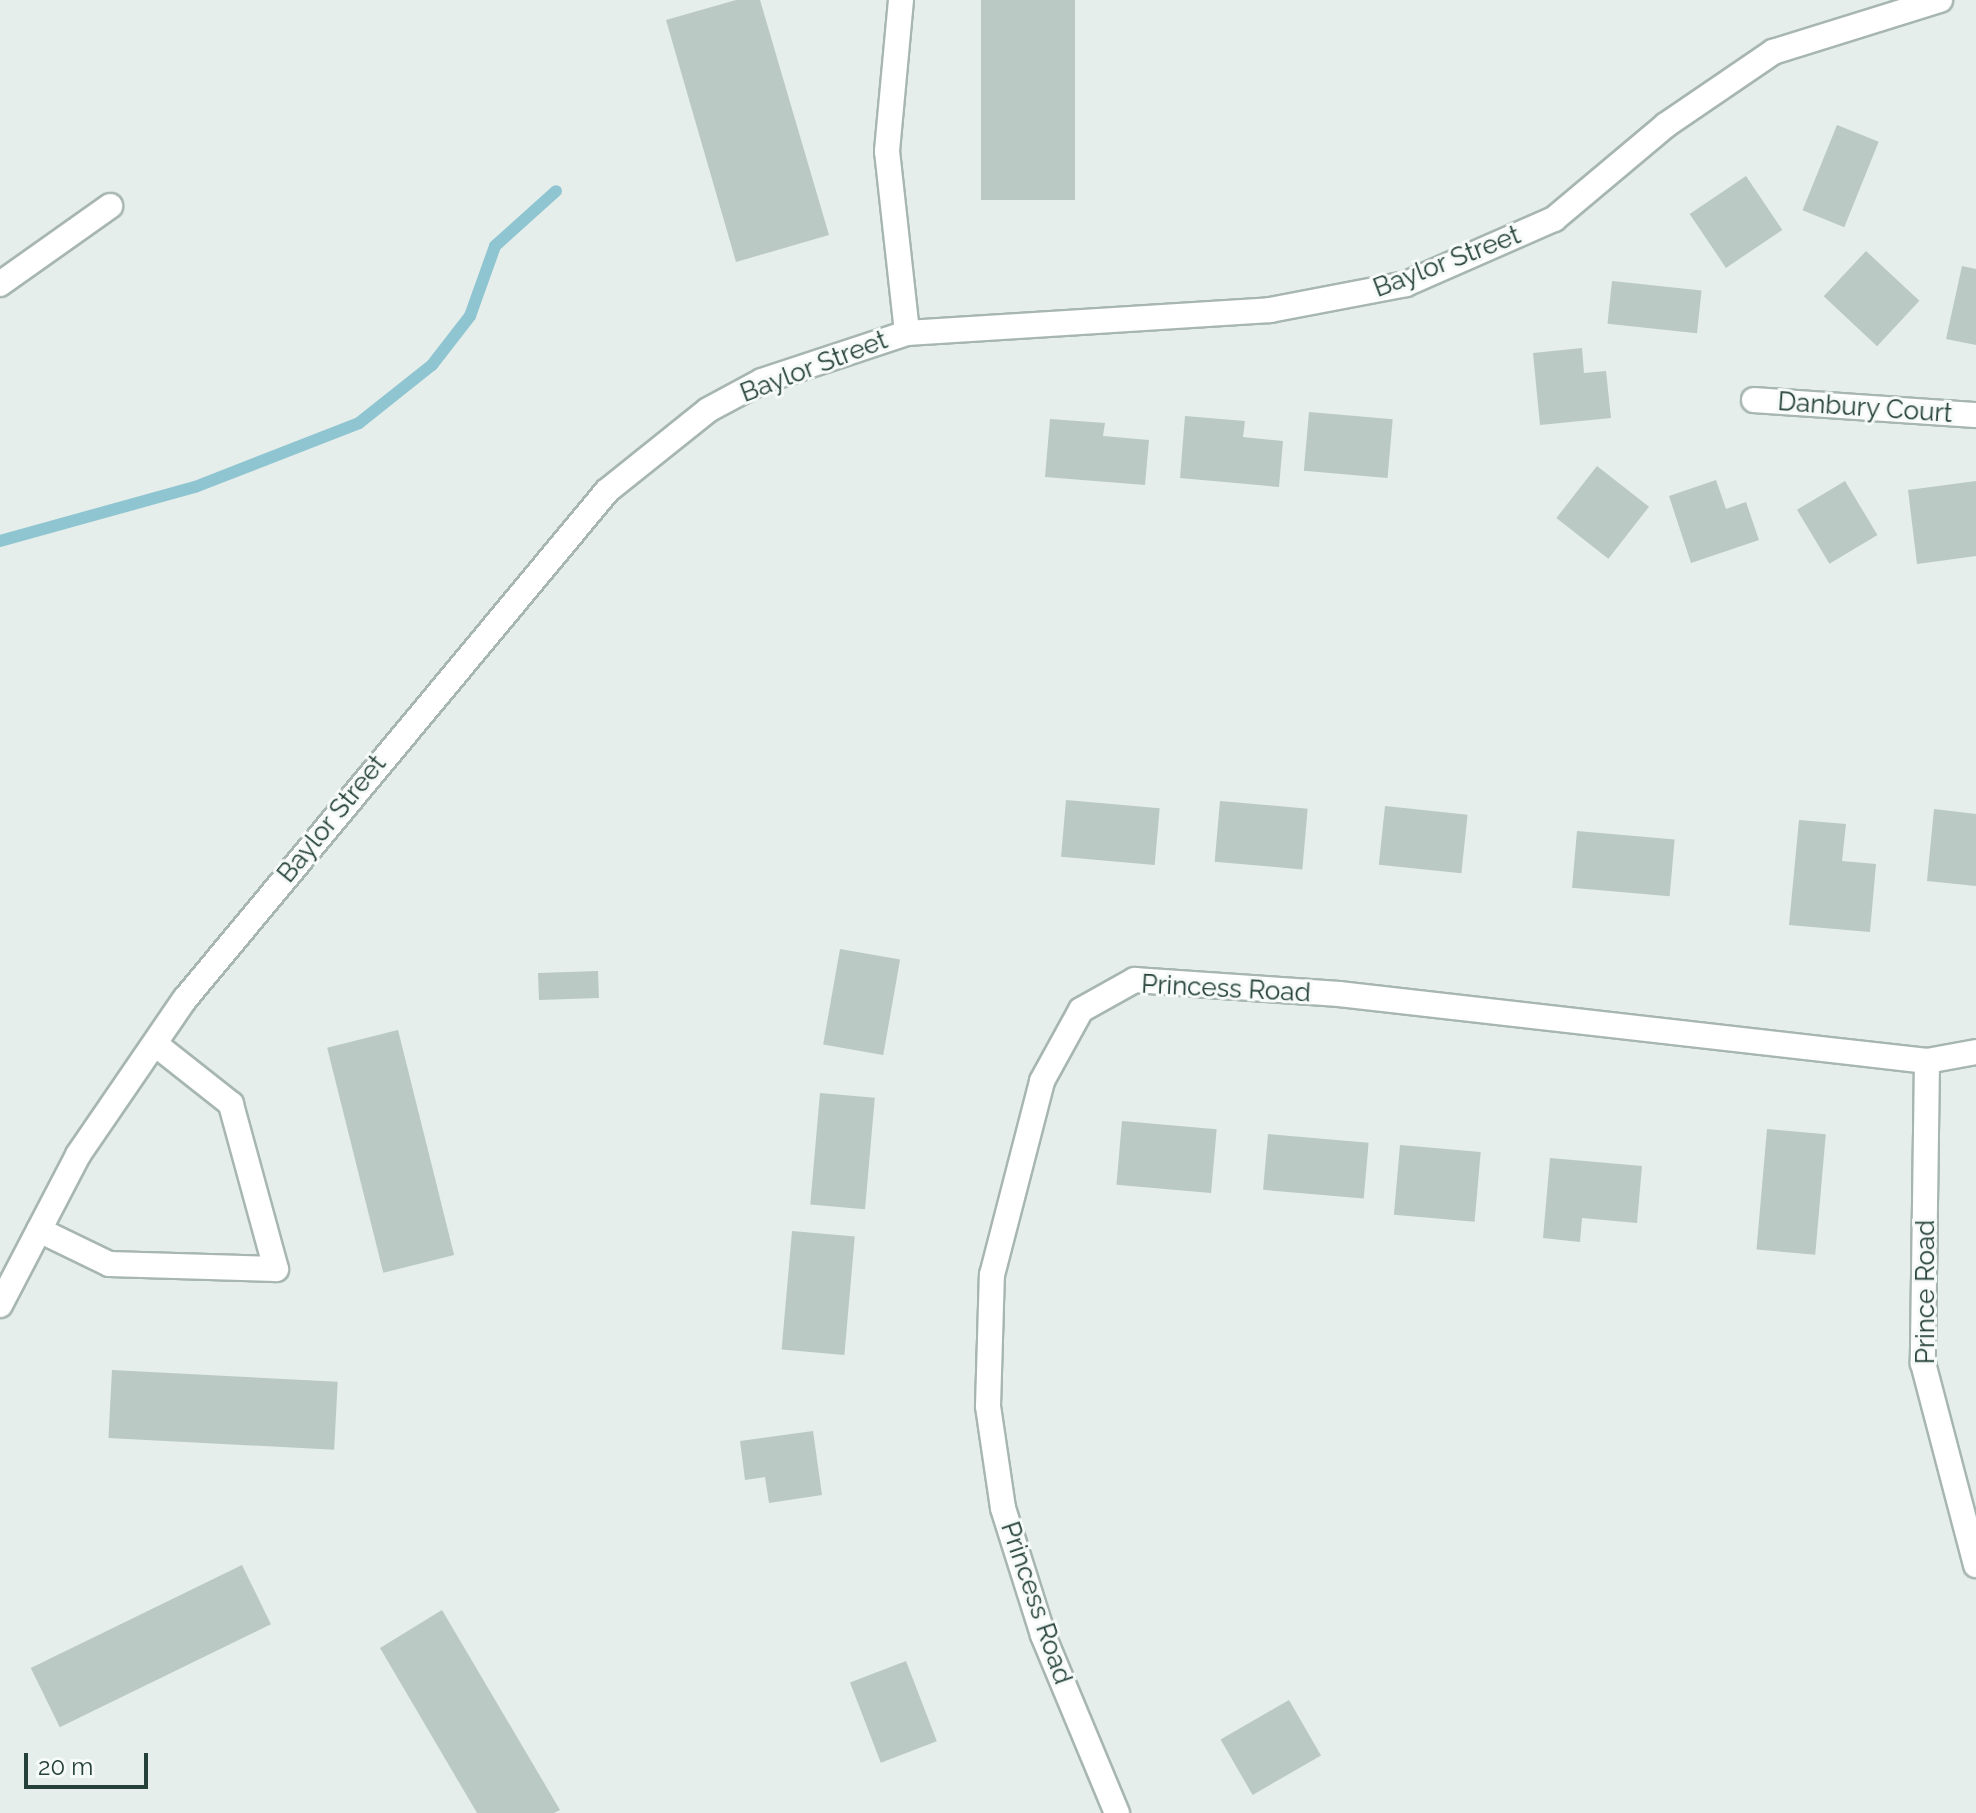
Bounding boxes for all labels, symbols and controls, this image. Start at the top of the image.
street label: Baylor Street [1369,220,1525,304]
street label: Baylor Street [736,325,892,409]
street label: Danbury Court [1776,386,1954,430]
street label: Baylor Street [271,749,393,889]
street label: Princess Road [1140,969,1312,1009]
street label: Prince Road [1910,1220,1942,1364]
street label: Princess Road [994,1518,1078,1688]
scale bar [28,1737,152,1787]
text: 20 m [38,1752,93,1781]

